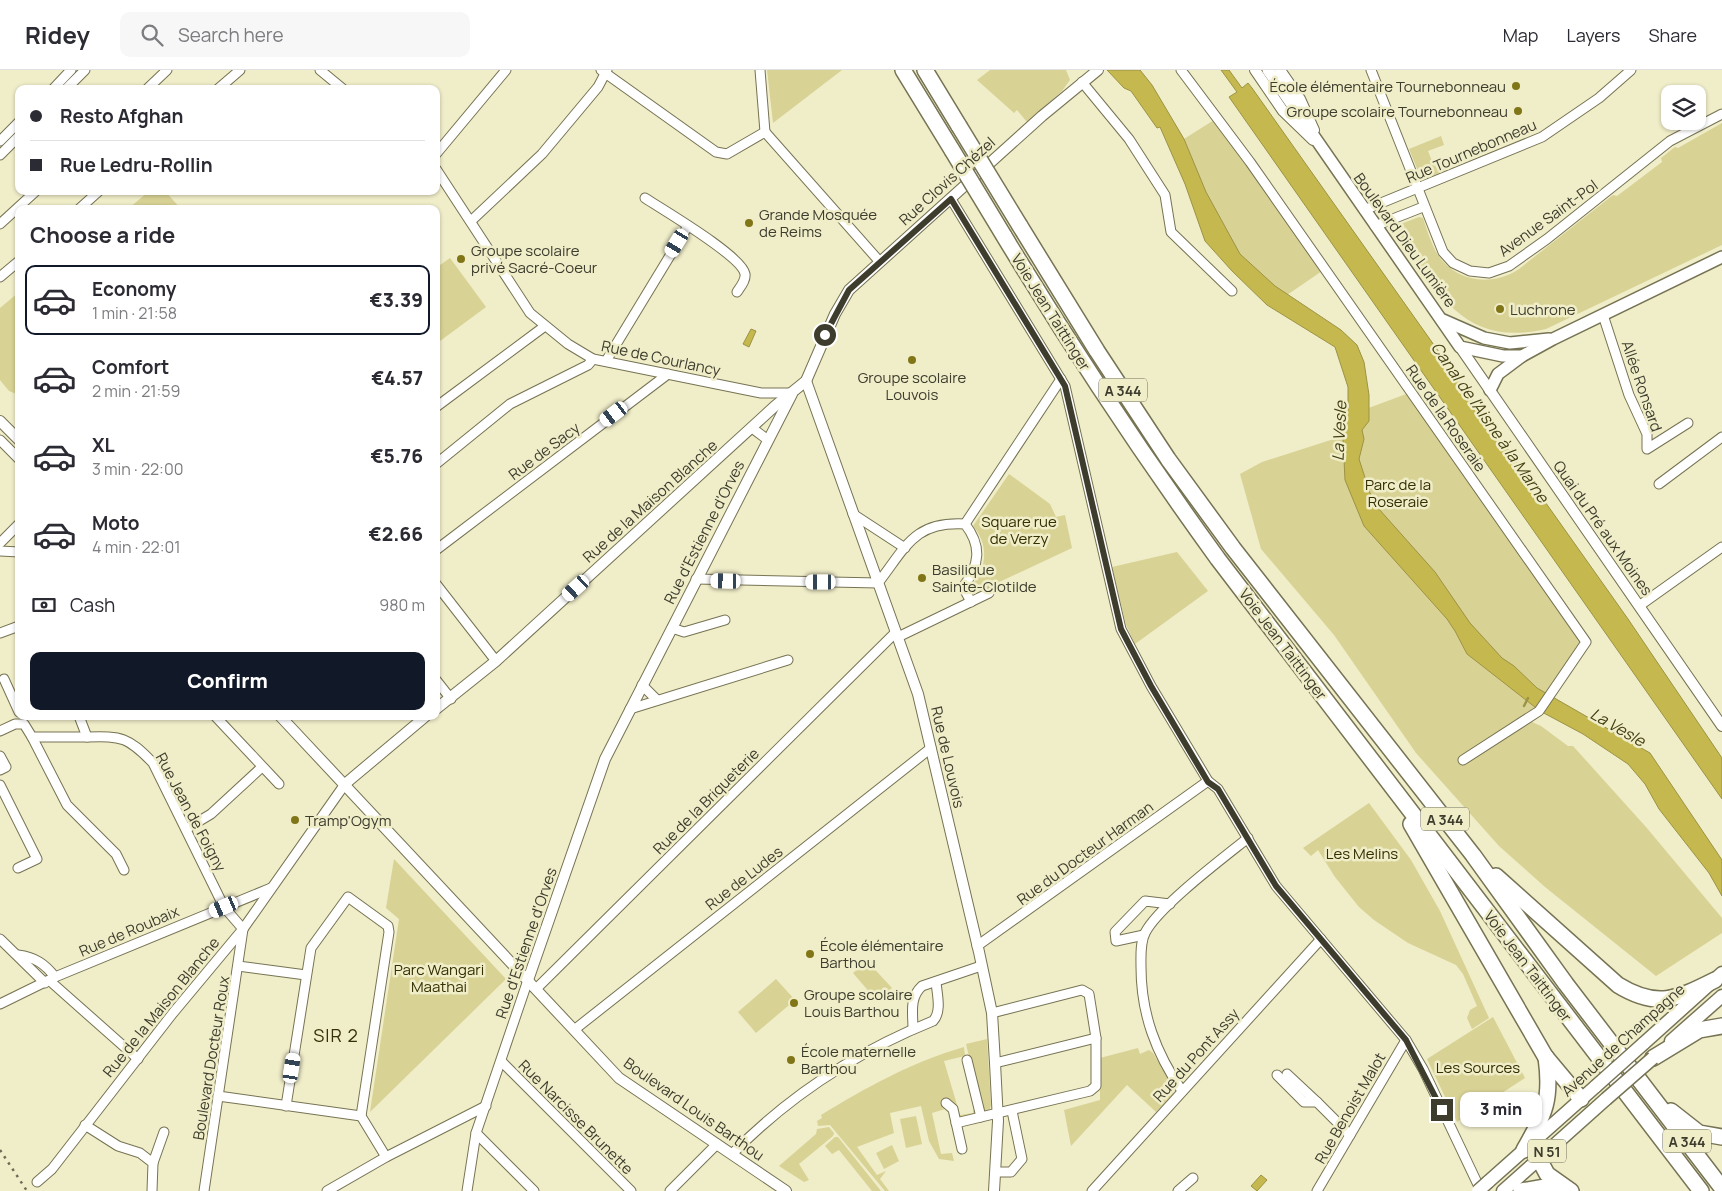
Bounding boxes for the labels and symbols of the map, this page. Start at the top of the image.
place label: École élémentaire Tournebonneau [1269,76,1506,97]
marker: École élémentaire Tournebonneau [1510,80,1522,92]
place label: Groupe scolaire Tournebonneau [1287,101,1508,122]
marker: Groupe scolaire Tournebonneau [1512,105,1524,117]
street label: Rue Tournebonneau [1402,114,1540,188]
street label: Rue Clovis Chézel [894,132,1000,230]
street label: Boulevard Dieu Lumière [1349,169,1461,312]
street label: Avenue Saint-Pol [1494,175,1602,261]
place label: Grande Mosquée de Reims [759,204,877,242]
marker: Grande Mosquée de Reims [743,217,755,229]
car [662,226,691,260]
place label: Groupe scolaire privé Sacré-Coeur [471,240,598,278]
street label: Voie Jean Taittinger [1006,249,1096,375]
marker: Groupe scolaire privé Sacré-Coeur [455,253,467,265]
place label: Luchrone [1510,299,1576,320]
marker: Luchrone [1494,303,1506,315]
route start [814,324,836,346]
street label: Rue de Courlancy [599,335,723,381]
water label: Canal de l'Aisne à la Marne [1426,337,1555,508]
street label: Allée Ronsard [1617,338,1667,434]
marker: Groupe scolaire Louvois [906,354,918,366]
street label: Rue de la Roseraie [1401,360,1491,476]
place label: Groupe scolaire Louvois [858,367,966,405]
road number: A 344 [1099,378,1147,402]
car [597,399,630,429]
water label: La Vesle [1326,399,1352,461]
street label: Rue de Sacy [504,417,584,485]
street label: Rue de la Maison Blanche [578,435,722,567]
street label: Rue d'Estienne d'Orves [659,456,749,607]
street label: Quai du Pré aux Moines [1548,456,1658,600]
park label: Parc de la Roseraie [1365,474,1431,512]
park label: Square rue de Verzy [981,511,1057,549]
place label: Basilique Sainte-Clotilde [932,559,1037,597]
car [559,572,592,604]
marker: Basilique Sainte-Clotilde [916,572,928,584]
car [710,573,741,589]
car [806,575,836,590]
street label: Voie Jean Taittinger [1234,584,1332,704]
water label: La Vesle [1587,703,1651,752]
street label: Rue de Louvois [926,704,970,810]
street label: Rue de la Briqueterie [648,743,764,859]
street label: Rue Jean de Foigny [151,749,231,875]
street label: Rue du Docteur Harman [1013,796,1158,910]
road number: A 344 [1421,808,1469,831]
place label: Tramp'Ogym [305,810,391,831]
marker: Tramp'Ogym [289,814,301,826]
street label: Rue de Ludes [701,841,787,915]
park label: Les Melins [1326,843,1398,864]
street label: Rue d'Estienne d'Orves [490,865,562,1021]
car [207,894,240,920]
street label: Rue de Roubaix [76,900,182,962]
street label: Voie Jean Taittinger [1479,906,1577,1026]
street label: Rue de la Maison Blanche [98,932,224,1081]
place label: École élémentaire Barthou [820,935,944,973]
marker: École élémentaire Barthou [804,948,816,960]
park label: Parc Wangari Maathai [394,959,484,997]
street label: Boulevard Docteur Roux [188,974,234,1142]
street label: Avenue de Champagne [1557,979,1689,1101]
place label: Groupe scolaire Louis Barthou [804,984,913,1022]
marker: Groupe scolaire Louis Barthou [788,997,800,1009]
street label: Rue du Pont Assy [1148,1003,1244,1106]
district label: SIR 2 [313,1023,359,1047]
place label: École maternelle Barthou [801,1041,916,1079]
street label: Rue Benoist Malot [1310,1048,1390,1168]
car [282,1052,301,1084]
street label: Boulevard Louis Barthou [620,1052,768,1166]
marker: École maternelle Barthou [785,1054,797,1066]
street label: Rue Narcisse Brunette [514,1055,638,1179]
park label: Les Sources [1436,1057,1520,1078]
callout: 3 min [1460,1092,1542,1128]
route end [1431,1099,1453,1121]
road number: A 344 [1663,1130,1711,1152]
road number: N 51 [1528,1140,1566,1162]

